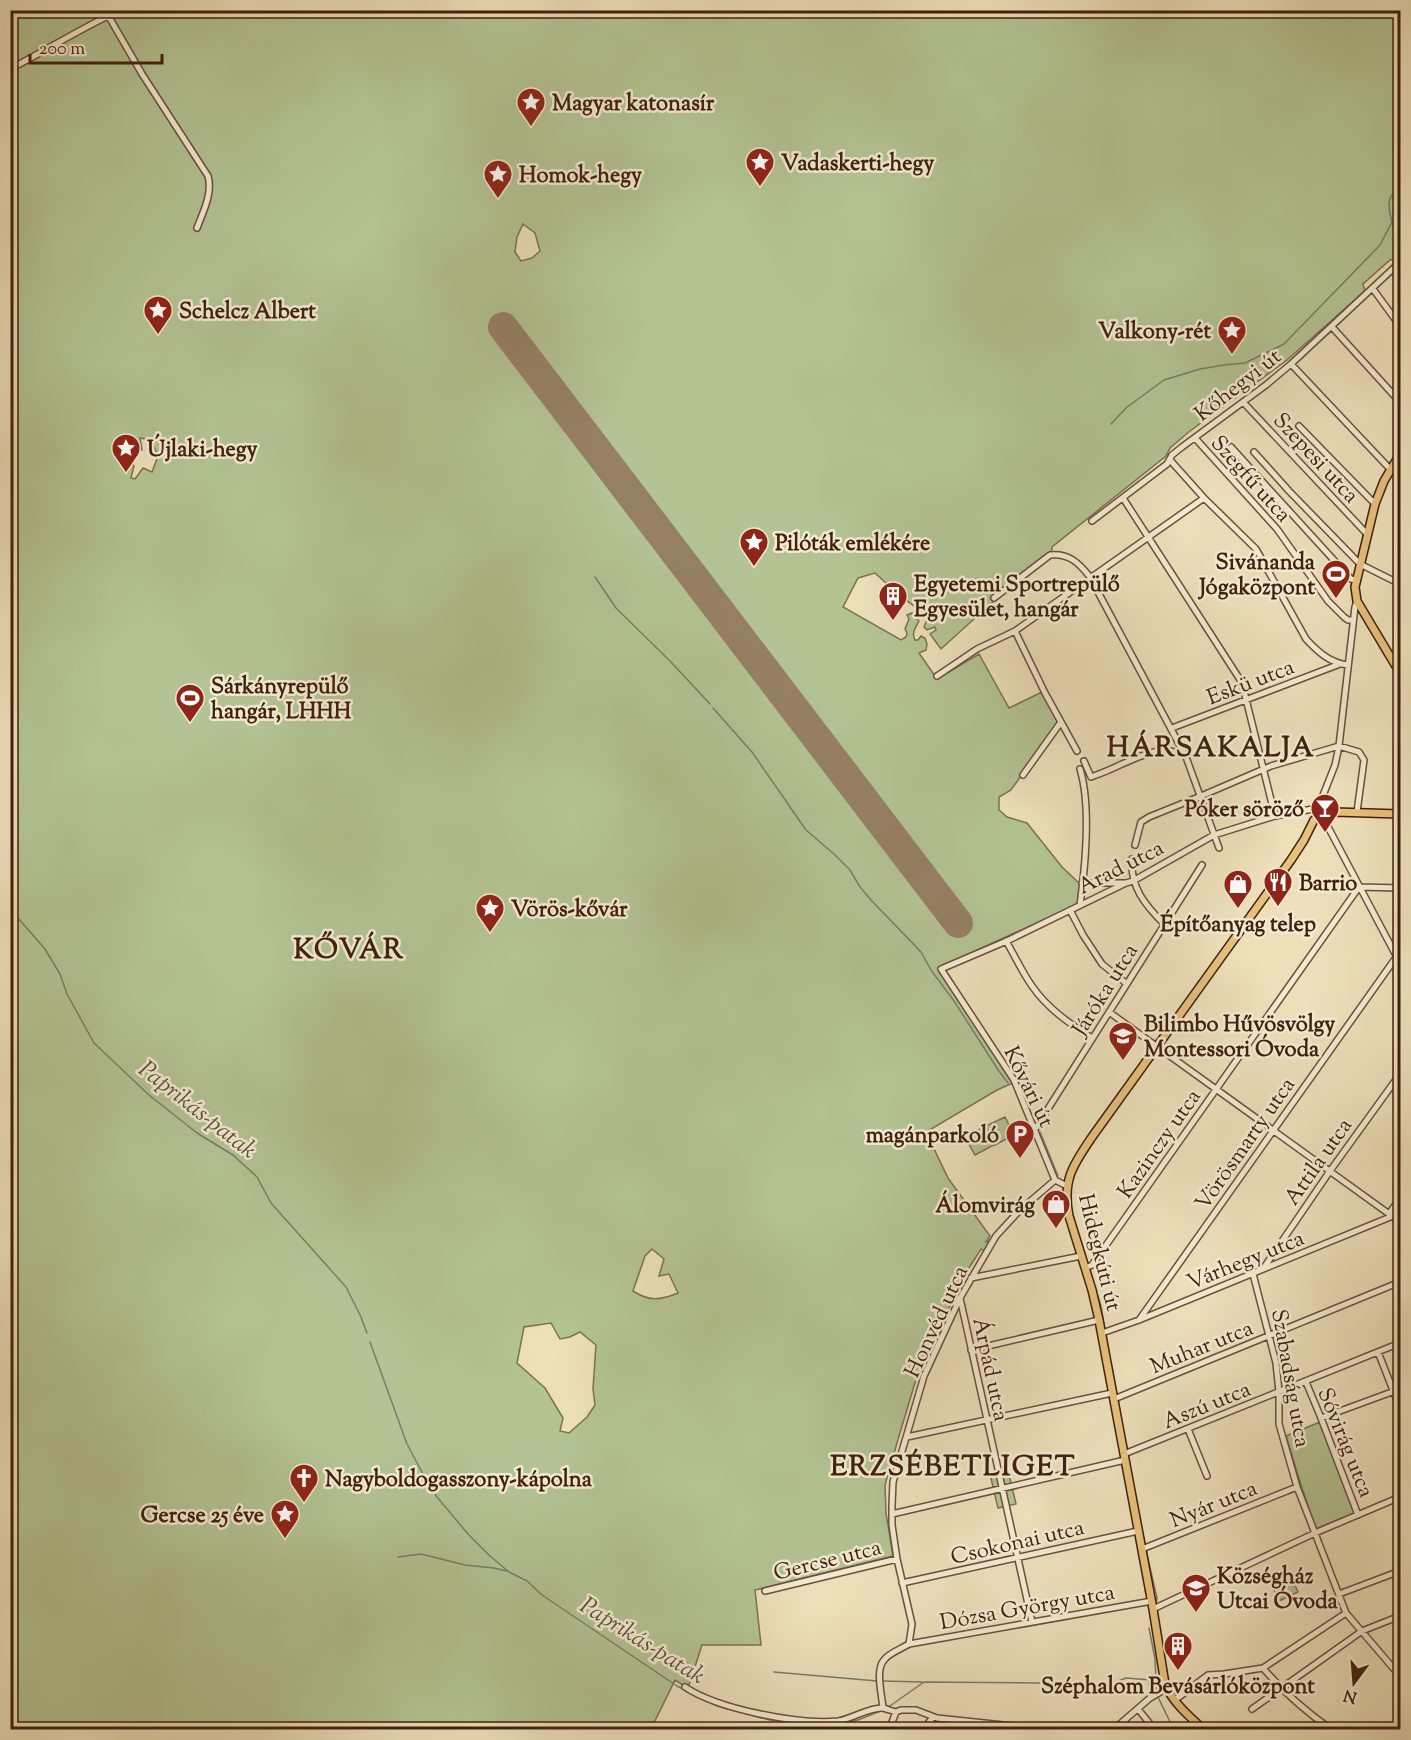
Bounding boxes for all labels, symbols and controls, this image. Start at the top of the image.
scale bar [30,27,162,65]
text: 200 m [39,37,85,63]
place icon: Magyar katonasír [515,86,547,128]
place label: Magyar katonasír [552,89,715,121]
place icon: Vadaskerti-hegy [744,146,776,188]
place label: Vadaskerti-hegy [781,149,934,181]
place icon: Homok-hegy [482,158,514,200]
place label: Homok-hegy [519,161,642,193]
place icon: Schelcz Albert [142,294,174,336]
place label: Schelcz Albert [179,297,316,329]
place icon: Valkony-rét [1216,314,1248,356]
place label: Valkony-rét [1098,317,1211,349]
street label: Kőhegyi út [1189,342,1290,431]
street label: Szepesi utca [1264,407,1365,512]
street label: Szegfű utca [1202,429,1298,531]
place icon: Újlaki-hegy [110,432,142,474]
place label: Újlaki-hegy [147,433,258,467]
place icon: Pilóták emlékére [738,526,770,568]
place label: Pilóták emlékére [775,529,930,561]
place label: Sivánanda Jógaközpont [1197,548,1316,605]
sports icon: Sivánanda Jógaközpont [1320,558,1352,600]
place label: Egyetemi Sportrepülő Egyesület, hangár [914,570,1120,627]
building icon: Egyetemi Sportrepülő Egyesület, hangár [877,580,909,622]
street label: Eskü utca [1203,653,1299,715]
place label: Sárkányrepülő hangár, LHHH [211,672,352,729]
sports icon: Sárkányrepülő hangár, LHHH [174,682,206,724]
district label: HÁRSAKALJA [1107,729,1315,769]
bar icon: Póker söröző [1309,792,1341,834]
place label: Póker söröző [1185,795,1304,827]
street label: Arad utca [1073,833,1170,904]
restaurant icon: Barrio [1262,866,1294,908]
shop icon: Építőanyag telep [1222,868,1254,910]
place label: Barrio [1299,869,1357,901]
place icon: Vörös-kővár [474,892,506,934]
place label: Vörös-kővár [511,895,628,927]
place label: Építőanyag telep [1160,909,1316,942]
district label: KŐVÁR [293,931,405,971]
street label: Járóka utca [1065,938,1148,1044]
place label: Bilimbo Hűvösvölgy Montessori Óvoda [1144,1010,1335,1067]
school or university icon: Bilimbo Hűvösvölgy Montessori Óvoda [1107,1020,1139,1062]
street label: Kővári út [994,1041,1061,1134]
water label: Paprikás-patak [130,1054,263,1168]
street label: Vörösmarty utca [1189,1072,1304,1218]
street label: Kazinczy utca [1111,1083,1210,1206]
street label: Attila utca [1278,1113,1361,1213]
parking icon: magánparkoló [1004,1118,1036,1160]
place label: magánparkoló [866,1121,999,1153]
shop icon: Álomvirág [1040,1188,1072,1230]
place label: Álomvirág [935,1190,1035,1223]
street label: Hidegkúti út [1068,1191,1128,1315]
street label: Várhegy utca [1183,1224,1310,1300]
street label: Honvéd utca [898,1261,978,1384]
street label: Szabadság utca [1261,1307,1317,1450]
street label: Muhar utca [1146,1314,1258,1384]
street label: Árpád utca [962,1315,1017,1424]
street label: Aszú utca [1158,1375,1256,1439]
street label: Sóvirág utca [1308,1383,1381,1503]
district label: ERZSÉBETLIGET [830,1448,1076,1488]
church icon: Nagyboldogasszony-kápolna [288,1462,320,1504]
place label: Nagyboldogasszony-kápolna [325,1465,593,1497]
street label: Nyár utca [1166,1474,1263,1538]
place icon: Gercse 25 éve [269,1498,301,1540]
place label: Gercse 25 éve [140,1501,264,1533]
street label: Csokonai utca [948,1513,1088,1575]
street label: Gercse utca [770,1533,885,1591]
place label: Községház Utcai Óvoda [1217,1562,1339,1619]
school or university icon: Községház Utcai Óvoda [1180,1572,1212,1614]
street label: Dózsa György utca [938,1578,1117,1640]
water label: Paprikás-patak [573,1590,711,1694]
building icon: Széphalom Bevásárlóközpont [1162,1630,1194,1672]
north arrow [1324,1653,1384,1713]
place label: Széphalom Bevásárlóközpont [1041,1672,1315,1704]
text: N [1341,1682,1360,1708]

